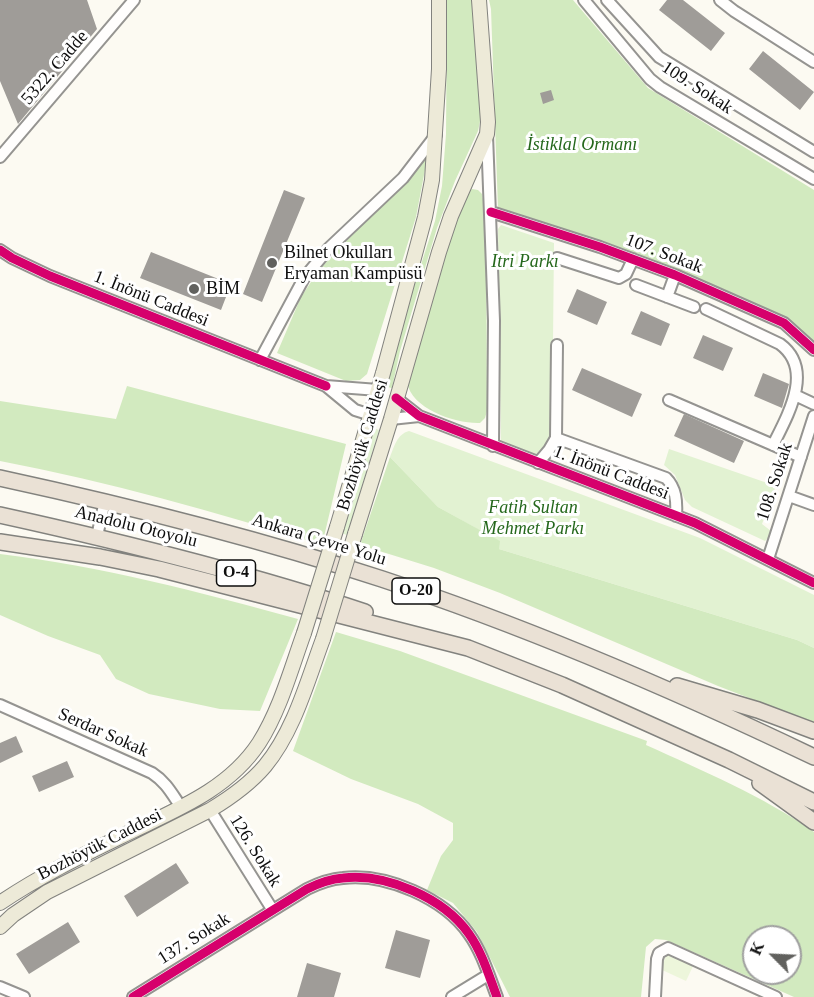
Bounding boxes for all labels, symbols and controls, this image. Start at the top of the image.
street label: 5322. Cadde [17,27,93,109]
street label: 109. Sokak [657,57,737,119]
park label: İstiklal Ormanı [527,134,637,156]
street label: 107. Sokak [622,229,706,279]
place label: Bilnet Okulları Eryaman Kampüsü [284,242,422,284]
park label: Itri Parkı [491,251,559,273]
marker: Bilnet Okulları Eryaman Kampüsü [265,256,279,270]
street label: 1. İnönü Caddesi [90,266,212,332]
place label: BİM [206,278,240,300]
marker: BİM [187,282,201,296]
street label: Bozhöyük Caddesi [333,377,393,513]
street label: 108. Sokak [752,440,798,524]
street label: 1. İnönü Caddesi [550,441,672,505]
park label: Fatih Sultan Mehmet Parkı [482,497,584,540]
street label: Anadolu Otoyolu [73,501,199,553]
street label: Ankara Çevre Yolu [249,509,389,571]
road number: O-4 [216,560,256,586]
road number: O-20 [392,578,440,604]
street label: Serdar Sokak [55,704,151,762]
street label: Bozhöyük Caddesi [34,804,166,886]
street label: 126. Sokak [224,811,286,891]
street label: 137. Sokak [154,908,234,970]
north arrow [742,925,802,985]
text: K [747,939,767,957]

